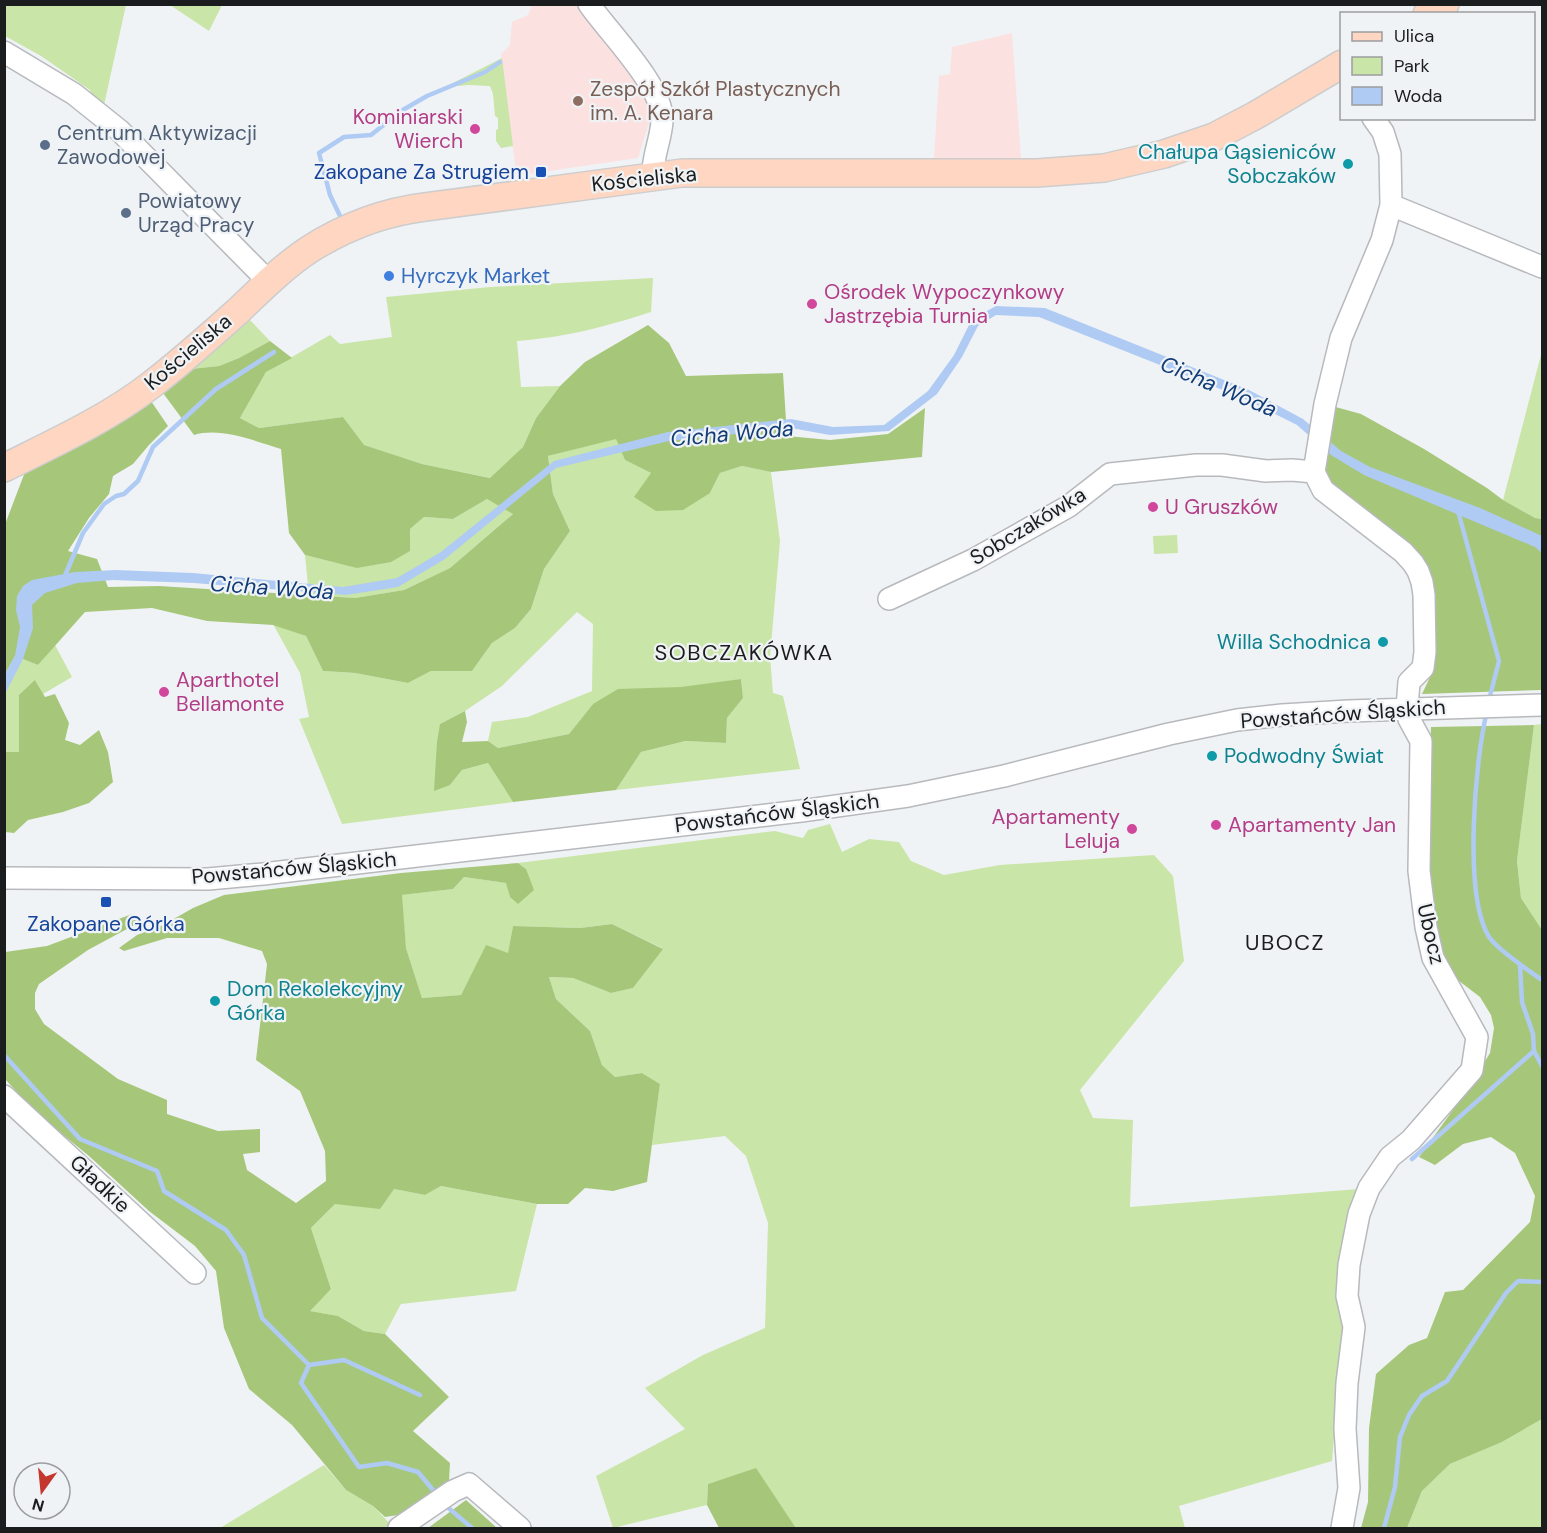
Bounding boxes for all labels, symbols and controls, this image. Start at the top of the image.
legend [1340,12,1535,120]
text: Ulica [1394,24,1434,48]
text: Park [1394,54,1430,78]
place label: Zespół Szkół Plastycznych im. A. Kenara [590,75,841,127]
text: Woda [1394,84,1442,108]
marker: Zespół Szkół Plastycznych im. A. Kenara [571,94,585,108]
place label: Kominiarski Wierch [353,103,463,155]
place label: Centrum Aktywizacji Zawodowej [57,119,257,171]
marker: Kominiarski Wierch [468,122,482,136]
marker: Centrum Aktywizacji Zawodowej [38,138,52,152]
place label: Chałupa Gąsieniców Sobczaków [1138,138,1336,190]
marker: Chałupa Gąsieniców Sobczaków [1341,157,1355,171]
place label: Zakopane Za Strugiem [314,158,529,186]
street label: Kościeliska [590,160,698,198]
marker: Zakopane Za Strugiem [534,165,548,179]
place label: Powiatowy Urząd Pracy [138,187,255,239]
marker: Powiatowy Urząd Pracy [119,206,133,220]
place label: Hyrczyk Market [401,262,550,290]
marker: Hyrczyk Market [382,269,396,283]
place label: Ośrodek Wypoczynkowy Jastrzębia Turnia [824,278,1065,330]
marker: Ośrodek Wypoczynkowy Jastrzębia Turnia [805,297,819,311]
street label: Kościeliska [138,307,238,397]
water label: Cicha Woda [1156,349,1282,424]
water label: Cicha Woda [669,414,795,453]
street label: Sobczakówka [965,480,1091,572]
place label: U Gruszków [1165,493,1278,521]
marker: U Gruszków [1146,500,1160,514]
water label: Cicha Woda [209,569,335,606]
place label: Willa Schodnica [1217,628,1371,656]
marker: Willa Schodnica [1376,635,1390,649]
district label: SOBCZAKÓWKA [654,638,834,667]
place label: Aparthotel Bellamonte [176,666,285,718]
marker: Aparthotel Bellamonte [157,685,171,699]
street label: Powstańców Śląskich [1239,693,1447,735]
place label: Podwodny Świat [1224,742,1384,770]
marker: Podwodny Świat [1205,749,1219,763]
street label: Powstańców Śląskich [673,787,881,839]
place label: Apartamenty Leluja [991,803,1120,855]
place label: Apartamenty Jan [1228,811,1396,839]
marker: Apartamenty Jan [1209,818,1223,832]
marker: Apartamenty Leluja [1125,822,1139,836]
street label: Powstańców Śląskich [190,845,398,891]
marker: Zakopane Górka [99,895,113,909]
street label: Ubocz [1410,901,1452,967]
place label: Zakopane Górka [27,910,185,938]
district label: UBOCZ [1245,928,1325,957]
place label: Dom Rekolekcyjny Górka [227,975,403,1027]
marker: Dom Rekolekcyjny Górka [208,994,222,1008]
street label: Gładkie [64,1149,136,1219]
north arrow [12,1461,72,1521]
text: N [30,1493,47,1517]

